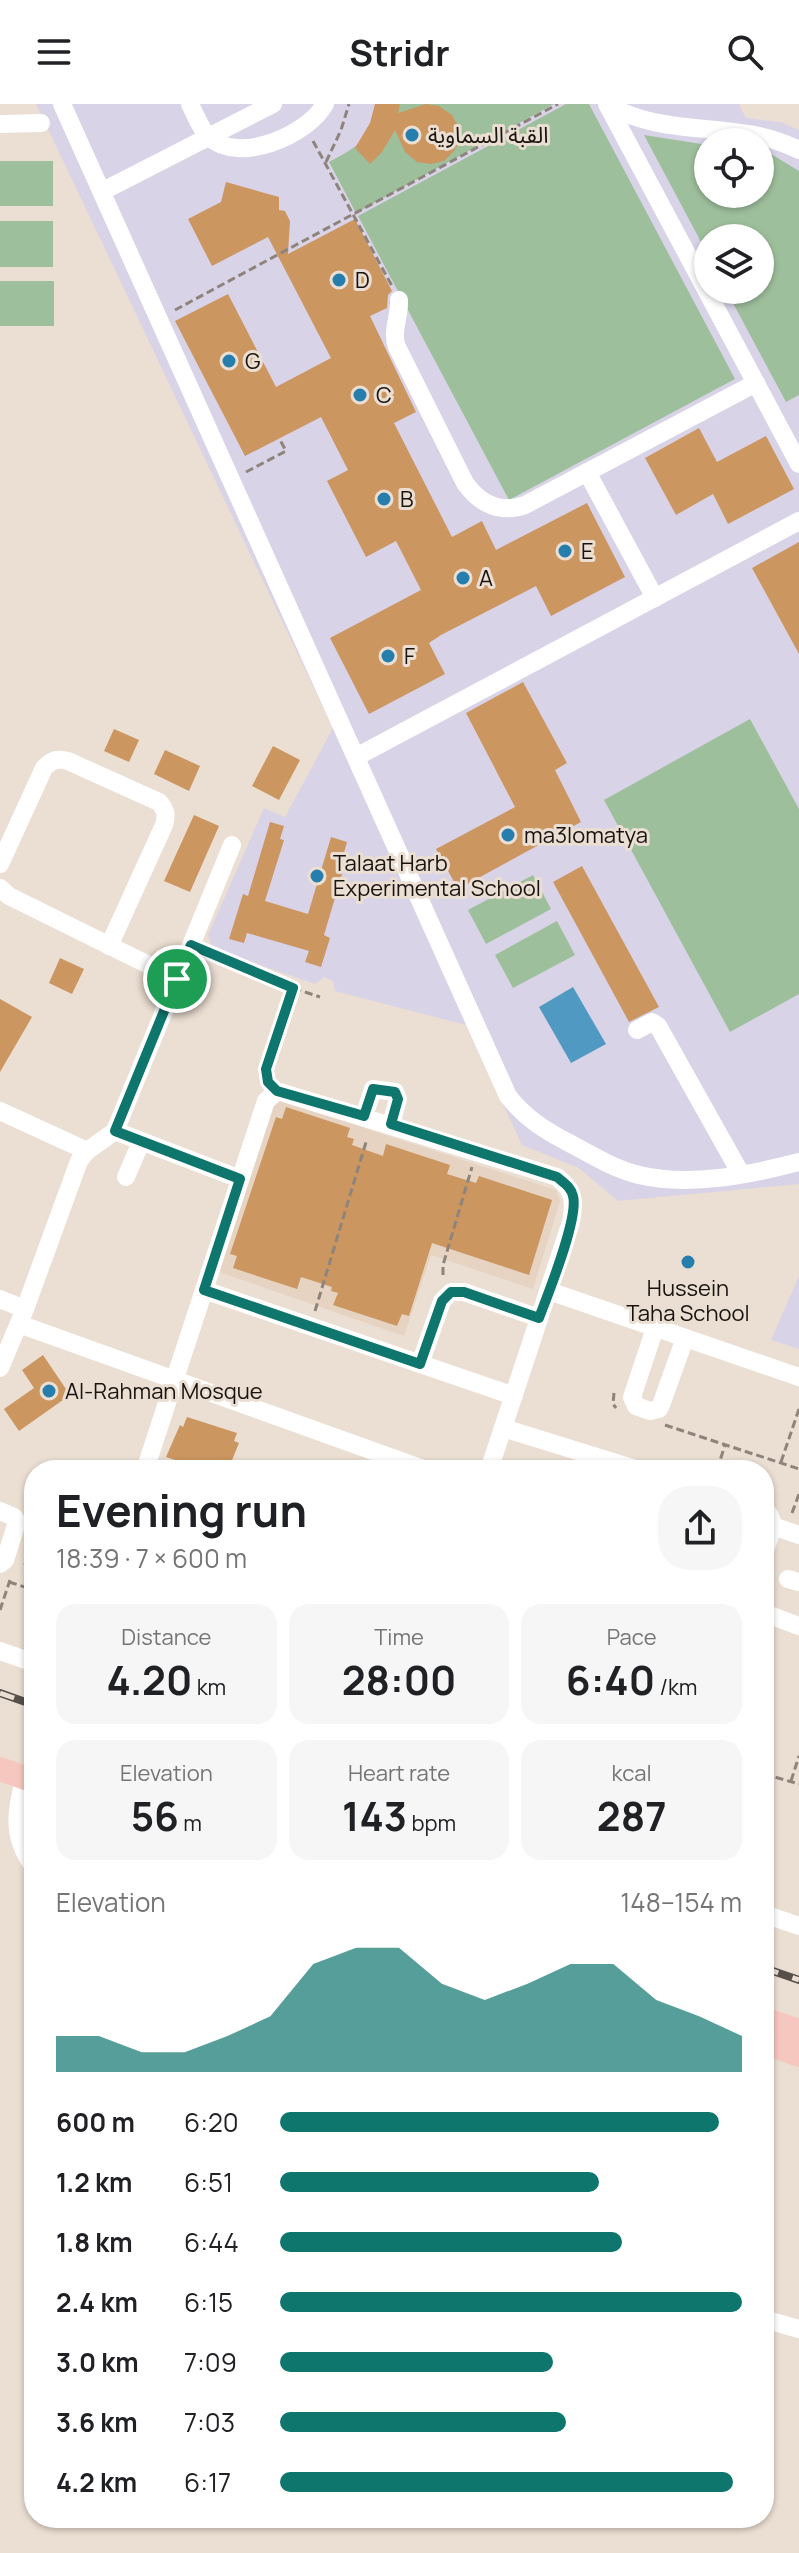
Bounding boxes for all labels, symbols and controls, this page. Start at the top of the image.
text: Stridr [349,28,450,77]
icon: menu [32,30,76,74]
icon: search [723,30,767,74]
place label: القبة السماوية [428,120,548,150]
marker: القبة السماوية [403,126,421,144]
map controls [694,128,774,304]
button: locate [694,128,774,208]
button: layers [694,224,774,304]
place label: D [355,265,370,295]
marker: D [330,271,348,289]
place label: G [245,346,261,376]
marker: G [220,352,238,370]
place label: C [376,380,392,410]
marker: C [351,386,369,404]
place label: B [400,484,414,514]
marker: B [375,490,393,508]
place label: E [581,536,594,566]
marker: E [556,542,574,560]
place label: A [479,563,493,593]
marker: A [454,569,472,587]
place label: F [404,641,415,671]
marker: F [379,647,397,665]
place label: ma3lomatya [524,820,648,850]
marker: ma3lomatya [499,826,517,844]
place label: Talaat Harb Experimental School [333,848,541,903]
marker: Talaat Harb Experimental School [308,867,326,885]
pin [143,945,211,1013]
icon: arrive [155,957,199,1001]
marker: Hussein Taha School [679,1253,697,1271]
place label: Hussein Taha School [626,1273,750,1328]
place label: Al-Rahman Mosque [65,1376,263,1406]
marker: Al-Rahman Mosque [40,1382,58,1400]
text: Evening run [56,1480,307,1540]
button: share [658,1486,742,1570]
text: 18:39 · 7 × 600 m [56,1540,247,1576]
text: Distance [121,1622,211,1652]
text: Time [374,1622,424,1652]
text: Pace [607,1622,657,1652]
text: 4.20 [106,1652,192,1707]
text: 28:00 [342,1652,456,1707]
text: 6:40 [566,1652,655,1707]
text: km [192,1672,226,1702]
text: /km [655,1672,698,1702]
text: Elevation [120,1758,213,1788]
text: Heart rate [348,1758,450,1788]
text: kcal [612,1758,652,1788]
text: 56 [131,1788,179,1843]
text: 143 [342,1788,407,1843]
text: 287 [597,1788,667,1843]
text: m [179,1808,202,1838]
text: bpm [407,1808,456,1838]
text: Elevation [56,1884,166,1920]
text: 148–154 m [620,1884,742,1920]
text: 600 m [56,2104,135,2140]
text: 6:20 [184,2104,239,2140]
text: 1.2 km [56,2164,132,2200]
text: 6:51 [184,2164,233,2200]
text: 1.8 km [56,2224,133,2260]
text: 6:44 [184,2224,239,2260]
text: 2.4 km [56,2284,138,2320]
text: 6:15 [184,2284,233,2320]
text: 3.0 km [56,2344,139,2380]
text: 7:09 [184,2344,237,2380]
text: 3.6 km [56,2404,138,2440]
text: 7:03 [184,2404,235,2440]
text: 4.2 km [56,2464,137,2500]
text: 6:17 [184,2464,231,2500]

